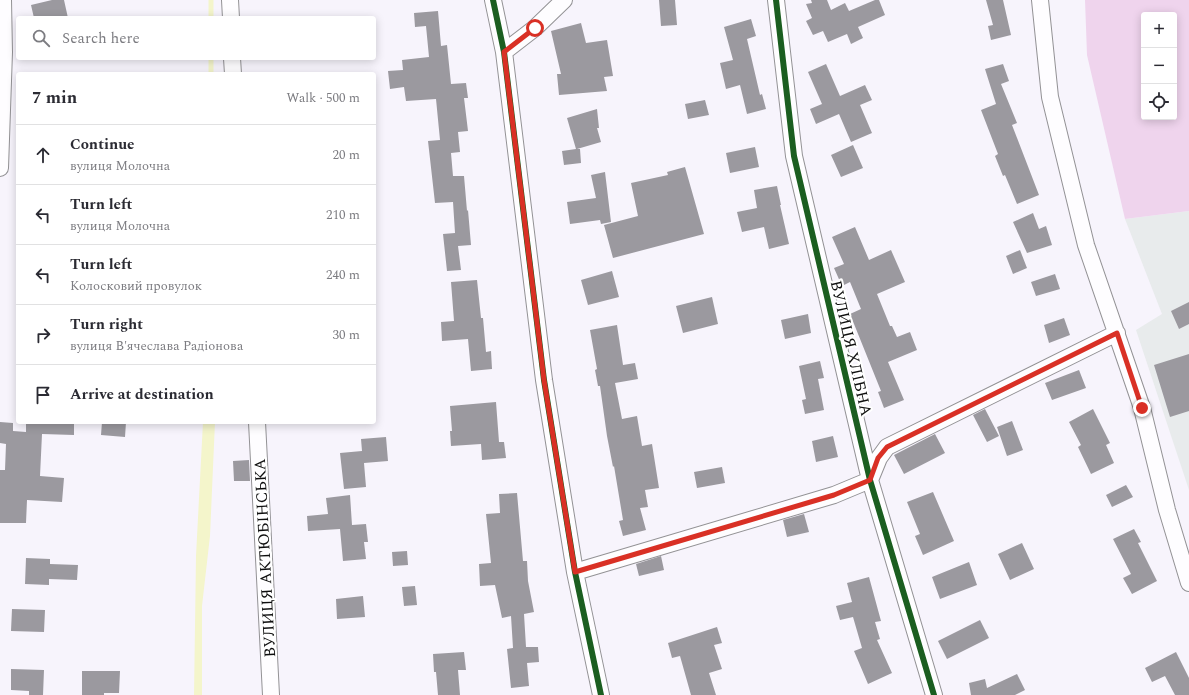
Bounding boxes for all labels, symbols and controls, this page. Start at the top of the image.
map controls [1141,12,1177,120]
button: + [1141,12,1177,48]
search box [16,16,376,60]
route start [526,19,544,37]
icon: search [30,27,52,49]
text: Search here [62,27,140,50]
button: − [1141,48,1177,84]
button: locate [1141,84,1177,120]
text: 7 min [32,85,77,111]
text: Walk · 500 m [286,88,360,108]
text: Continue [70,133,135,156]
icon: ahead [32,144,54,166]
text: 20 m [333,145,360,165]
text: вулиця Молочна [70,156,170,176]
text: Turn left [70,193,132,216]
icon: left [32,204,54,226]
text: 210 m [326,205,360,225]
text: вулиця Молочна [70,216,170,236]
text: Turn left [70,253,132,276]
icon: left [32,264,54,286]
text: 240 m [326,265,360,285]
text: Колосковий провулок [70,276,202,296]
street label: ВУЛИЦЯ ХЛІБНА [824,278,878,418]
text: Turn right [70,313,143,336]
icon: right [32,324,54,346]
text: 30 m [333,325,360,345]
text: вулиця В'ячеслава Радіонова [70,336,243,356]
text: Arrive at destination [70,383,214,406]
icon: arrive [32,384,54,406]
route end [1133,399,1151,417]
street label: ВУЛИЦЯ АКТЮБІНСЬКА [248,458,282,658]

